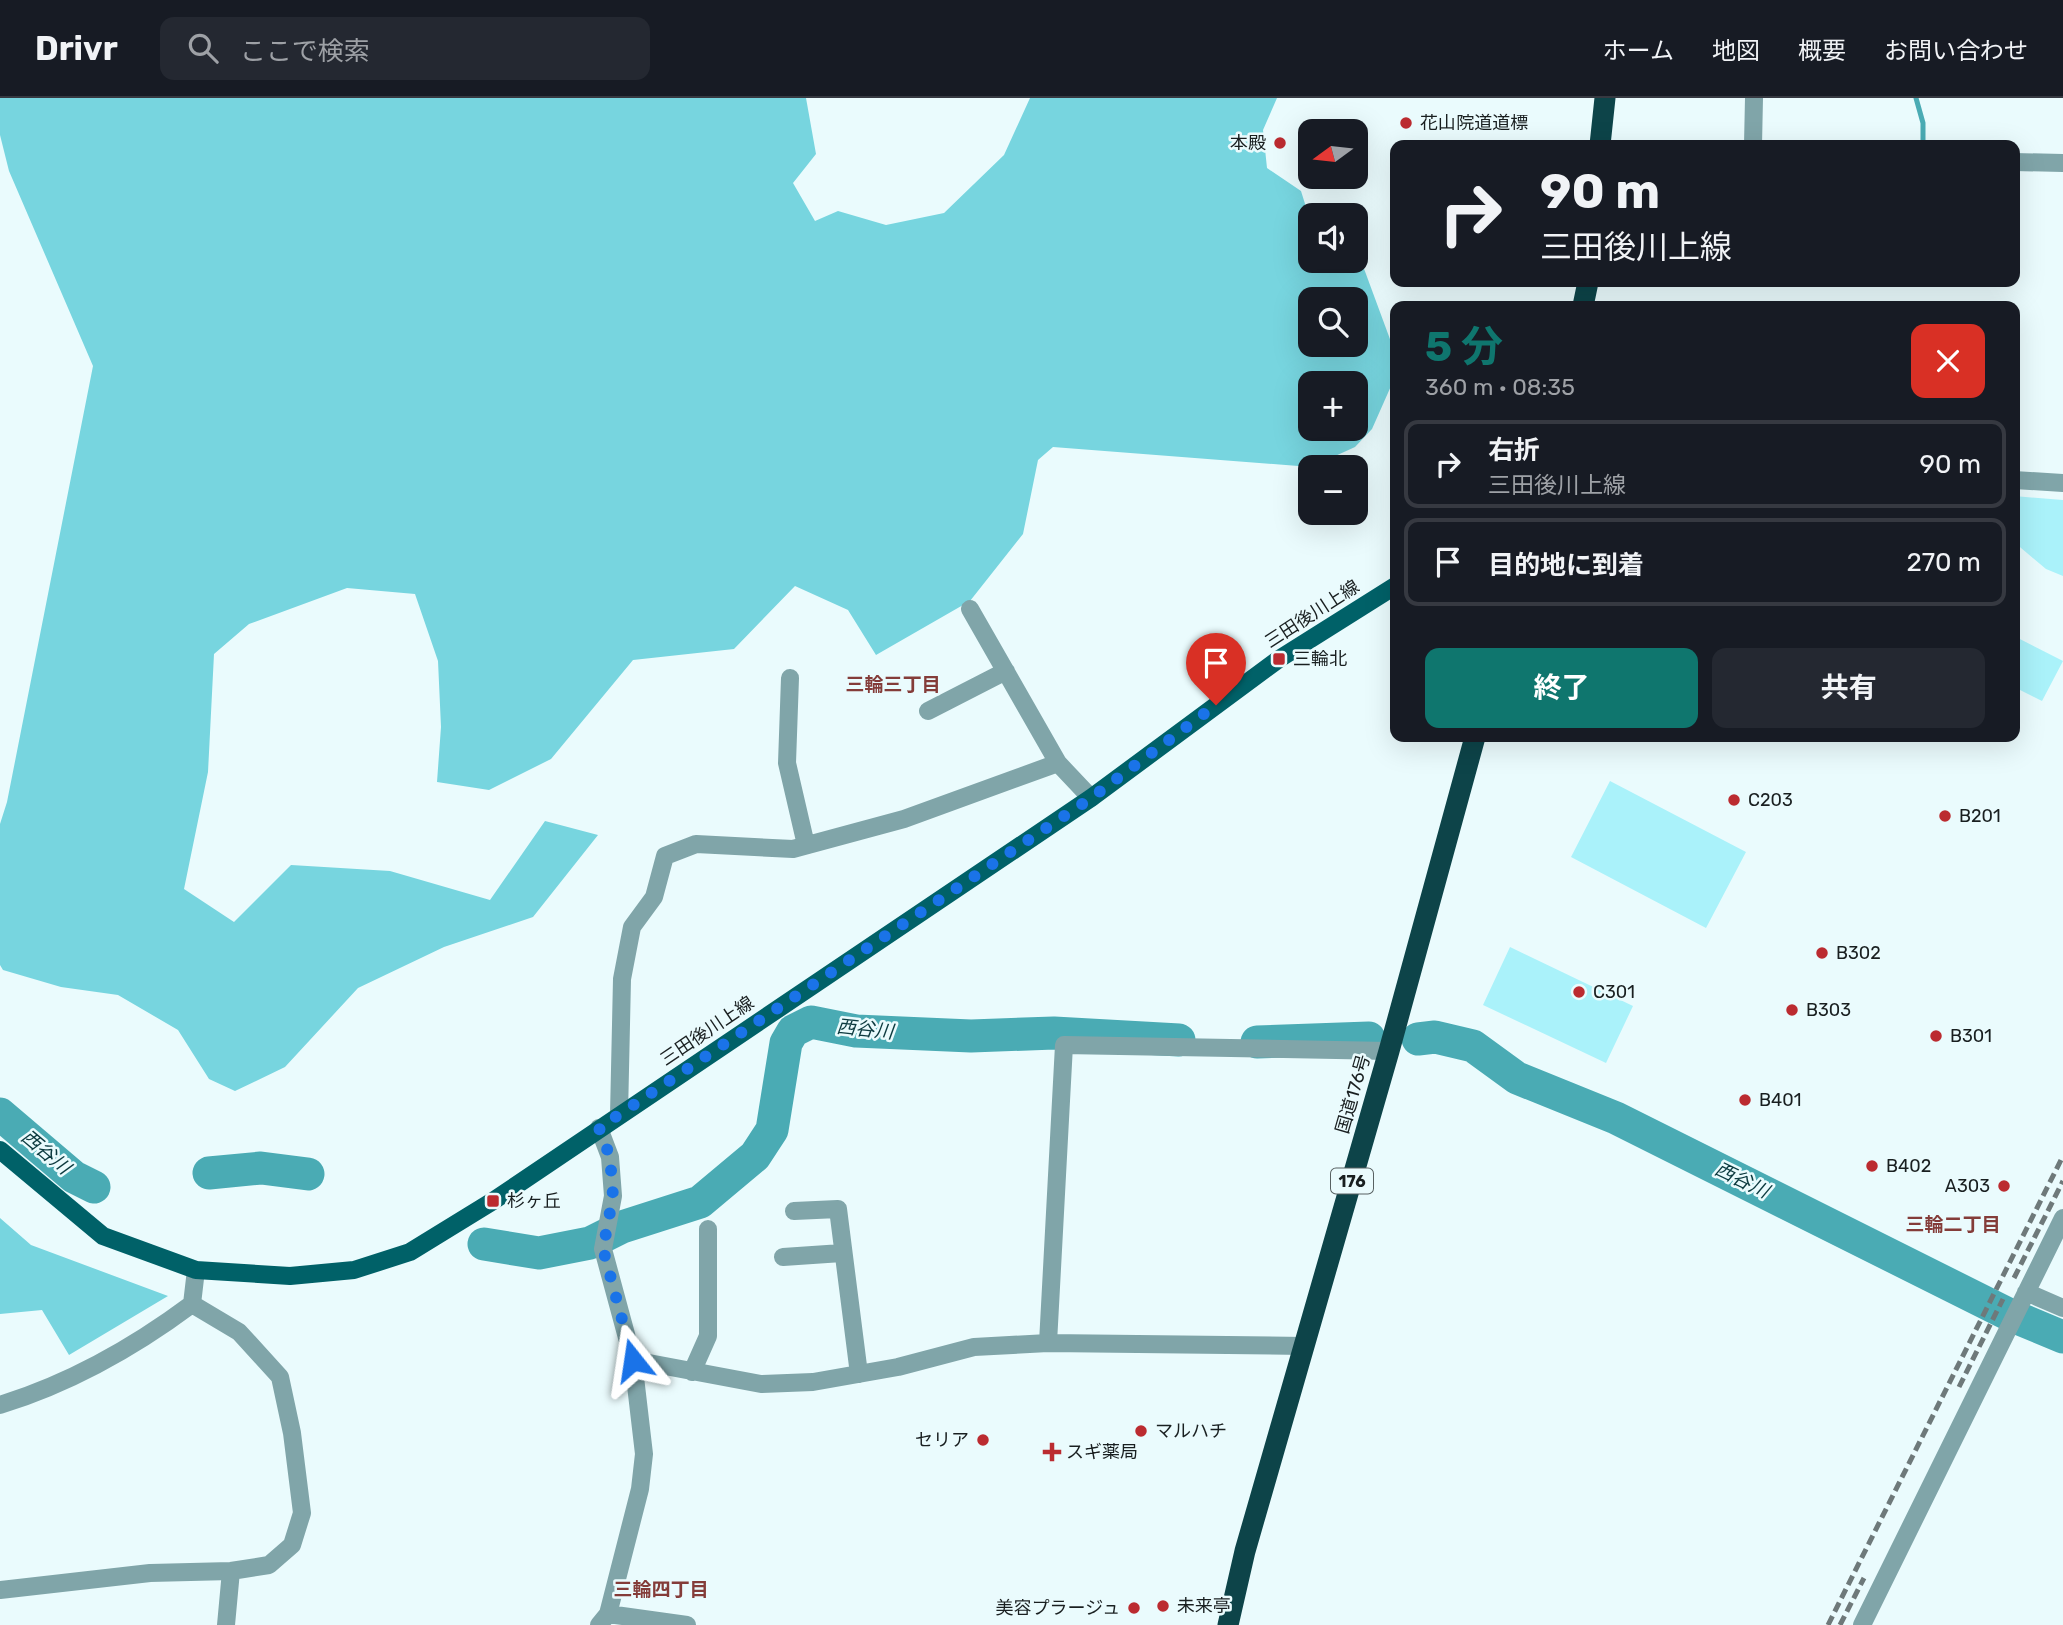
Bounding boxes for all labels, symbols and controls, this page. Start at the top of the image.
search box [160,17,650,80]
text: Drivr [35,29,118,68]
icon: search [184,29,222,67]
text: ここで検索 [240,36,370,67]
text: ホーム [1603,37,1674,65]
text: 地図 [1712,37,1760,65]
text: 概要 [1798,37,1846,65]
text: お問い合わせ [1884,37,2028,65]
place label: 花山院道道標 [1420,112,1528,134]
marker: 花山院道道標 [1398,115,1414,131]
north arrow [1298,119,1368,189]
map controls [1298,119,1368,525]
place label: 本殿 [1230,132,1266,154]
marker: 本殿 [1272,135,1288,151]
text: 90 m [1540,162,1660,220]
icon: right [1425,168,1516,259]
button: sound [1298,203,1368,273]
text: 三田後川上線 [1540,228,1732,266]
button: search [1298,287,1368,357]
text: 5 分 [1425,322,1503,372]
button: close [1911,324,1985,398]
button: + [1298,371,1368,441]
text: 360 m · 08:35 [1425,373,1575,401]
text: 右折 [1488,435,1540,466]
icon: right [1429,445,1467,483]
text: 90 m [1920,449,1981,480]
button: − [1298,455,1368,525]
text: 三田後川上線 [1488,471,1626,499]
icon: arrive [1429,543,1467,581]
text: 270 m [1906,547,1981,578]
text: 目的地に到着 [1488,550,1644,581]
street label: 三田後川上線 [1261,575,1363,653]
pin [1186,633,1246,705]
icon: arrive [1197,644,1235,682]
place label: 三輪北 [1293,648,1347,670]
button: 終了 [1425,648,1698,728]
button: 共有 [1712,648,1985,728]
marker: 三輪北 [1271,651,1287,667]
district label: 三輪三丁目 [845,673,941,696]
place label: C203 [1748,789,1793,811]
marker: C203 [1726,792,1742,808]
place label: B201 [1959,805,2001,827]
marker: B201 [1937,808,1953,824]
place label: B302 [1836,942,1881,964]
marker: B302 [1814,945,1830,961]
place label: C301 [1593,981,1635,1003]
marker: C301 [1571,984,1587,1000]
street label: 三田後川上線 [656,992,758,1070]
place label: B303 [1806,999,1851,1021]
marker: B303 [1784,1002,1800,1018]
water label: 西谷川 [835,1015,897,1044]
place label: B301 [1950,1025,1992,1047]
marker: B301 [1928,1028,1944,1044]
street label: 国道176号 [1331,1052,1375,1136]
place label: B401 [1759,1089,1801,1111]
marker: B401 [1737,1092,1753,1108]
water label: 西谷川 [17,1125,77,1180]
place label: B402 [1886,1155,1931,1177]
water label: 西谷川 [1711,1157,1774,1204]
marker: B402 [1864,1158,1880,1174]
road number: 176 [1331,1168,1373,1194]
place label: A303 [1945,1175,1990,1197]
marker: A303 [1996,1178,2012,1194]
place label: 杉ヶ丘 [507,1190,561,1212]
marker: 杉ヶ丘 [485,1193,501,1209]
district label: 三輪二丁目 [1905,1213,2001,1236]
position arrow [596,1323,670,1397]
place label: マルハチ [1155,1420,1227,1442]
marker: マルハチ [1133,1423,1149,1439]
place label: セリア [915,1429,969,1451]
marker: セリア [975,1432,991,1448]
place label: スギ薬局 [1066,1441,1138,1463]
marker: スギ薬局 [1044,1444,1060,1460]
district label: 三輪四丁目 [613,1578,709,1601]
place label: 未来亭 [1177,1595,1231,1617]
place label: 美容プラージュ [996,1597,1120,1619]
marker: 未来亭 [1155,1598,1171,1614]
marker: 美容プラージュ [1126,1600,1142,1616]

